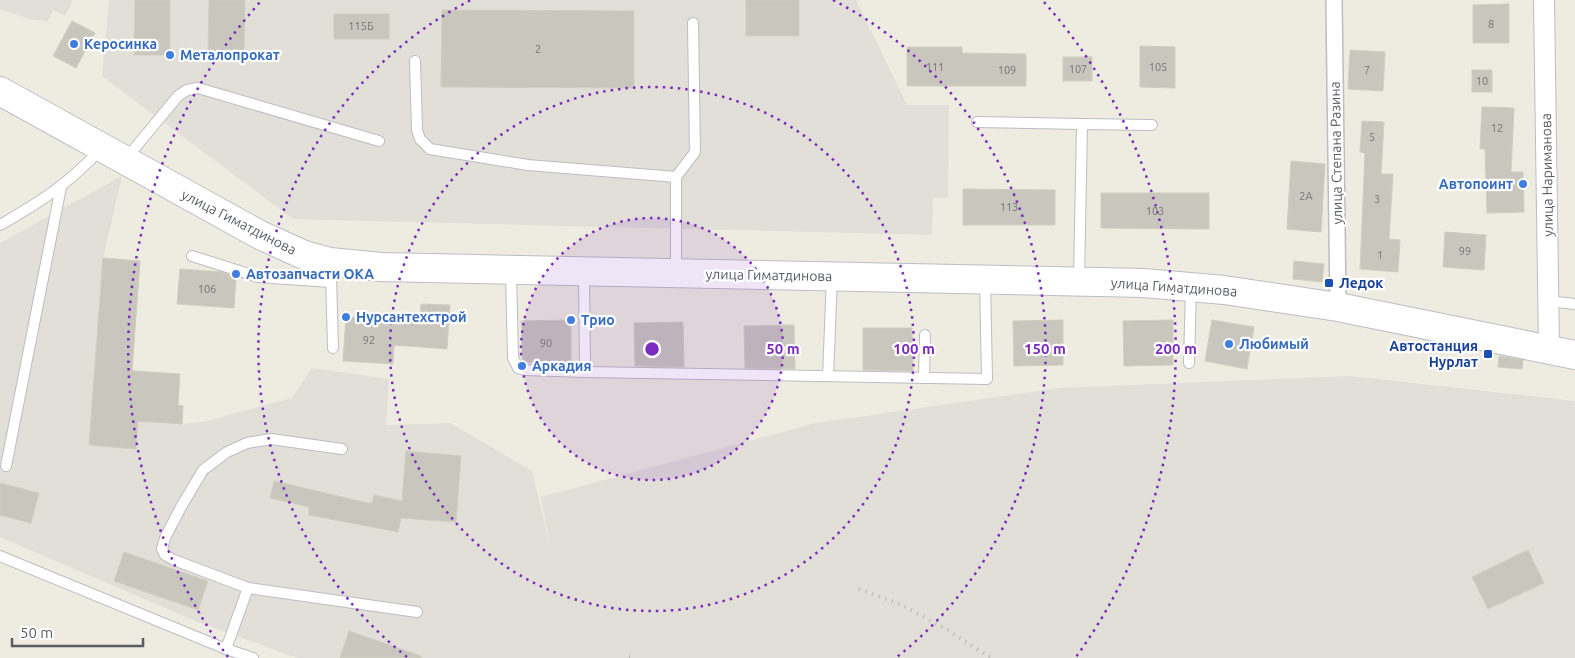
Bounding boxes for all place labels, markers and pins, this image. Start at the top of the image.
place label: Керосинка [84,36,157,52]
marker: Керосинка [68,38,80,50]
place label: Металопрокат [180,47,280,63]
marker: Металопрокат [164,49,176,61]
place label: Автопоинт [1439,176,1513,192]
marker: Автопоинт [1517,178,1529,190]
place label: Автозапчасти ОКА [246,266,374,282]
marker: Автозапчасти ОКА [230,268,242,280]
place label: Ледок [1339,275,1383,291]
marker: Ледок [1323,277,1335,289]
place label: Нурсантехстрой [356,309,467,325]
marker: Нурсантехстрой [340,311,352,323]
place label: Трио [581,312,615,328]
marker: Трио [565,314,577,326]
place label: Любимый [1239,336,1309,352]
marker: Любимый [1223,338,1235,350]
place label: Автостанция Нурлат [1389,338,1478,370]
centre of rings [643,340,661,358]
marker: Автостанция Нурлат [1482,348,1494,360]
place label: Аркадия [532,358,591,374]
marker: Аркадия [516,360,528,372]

